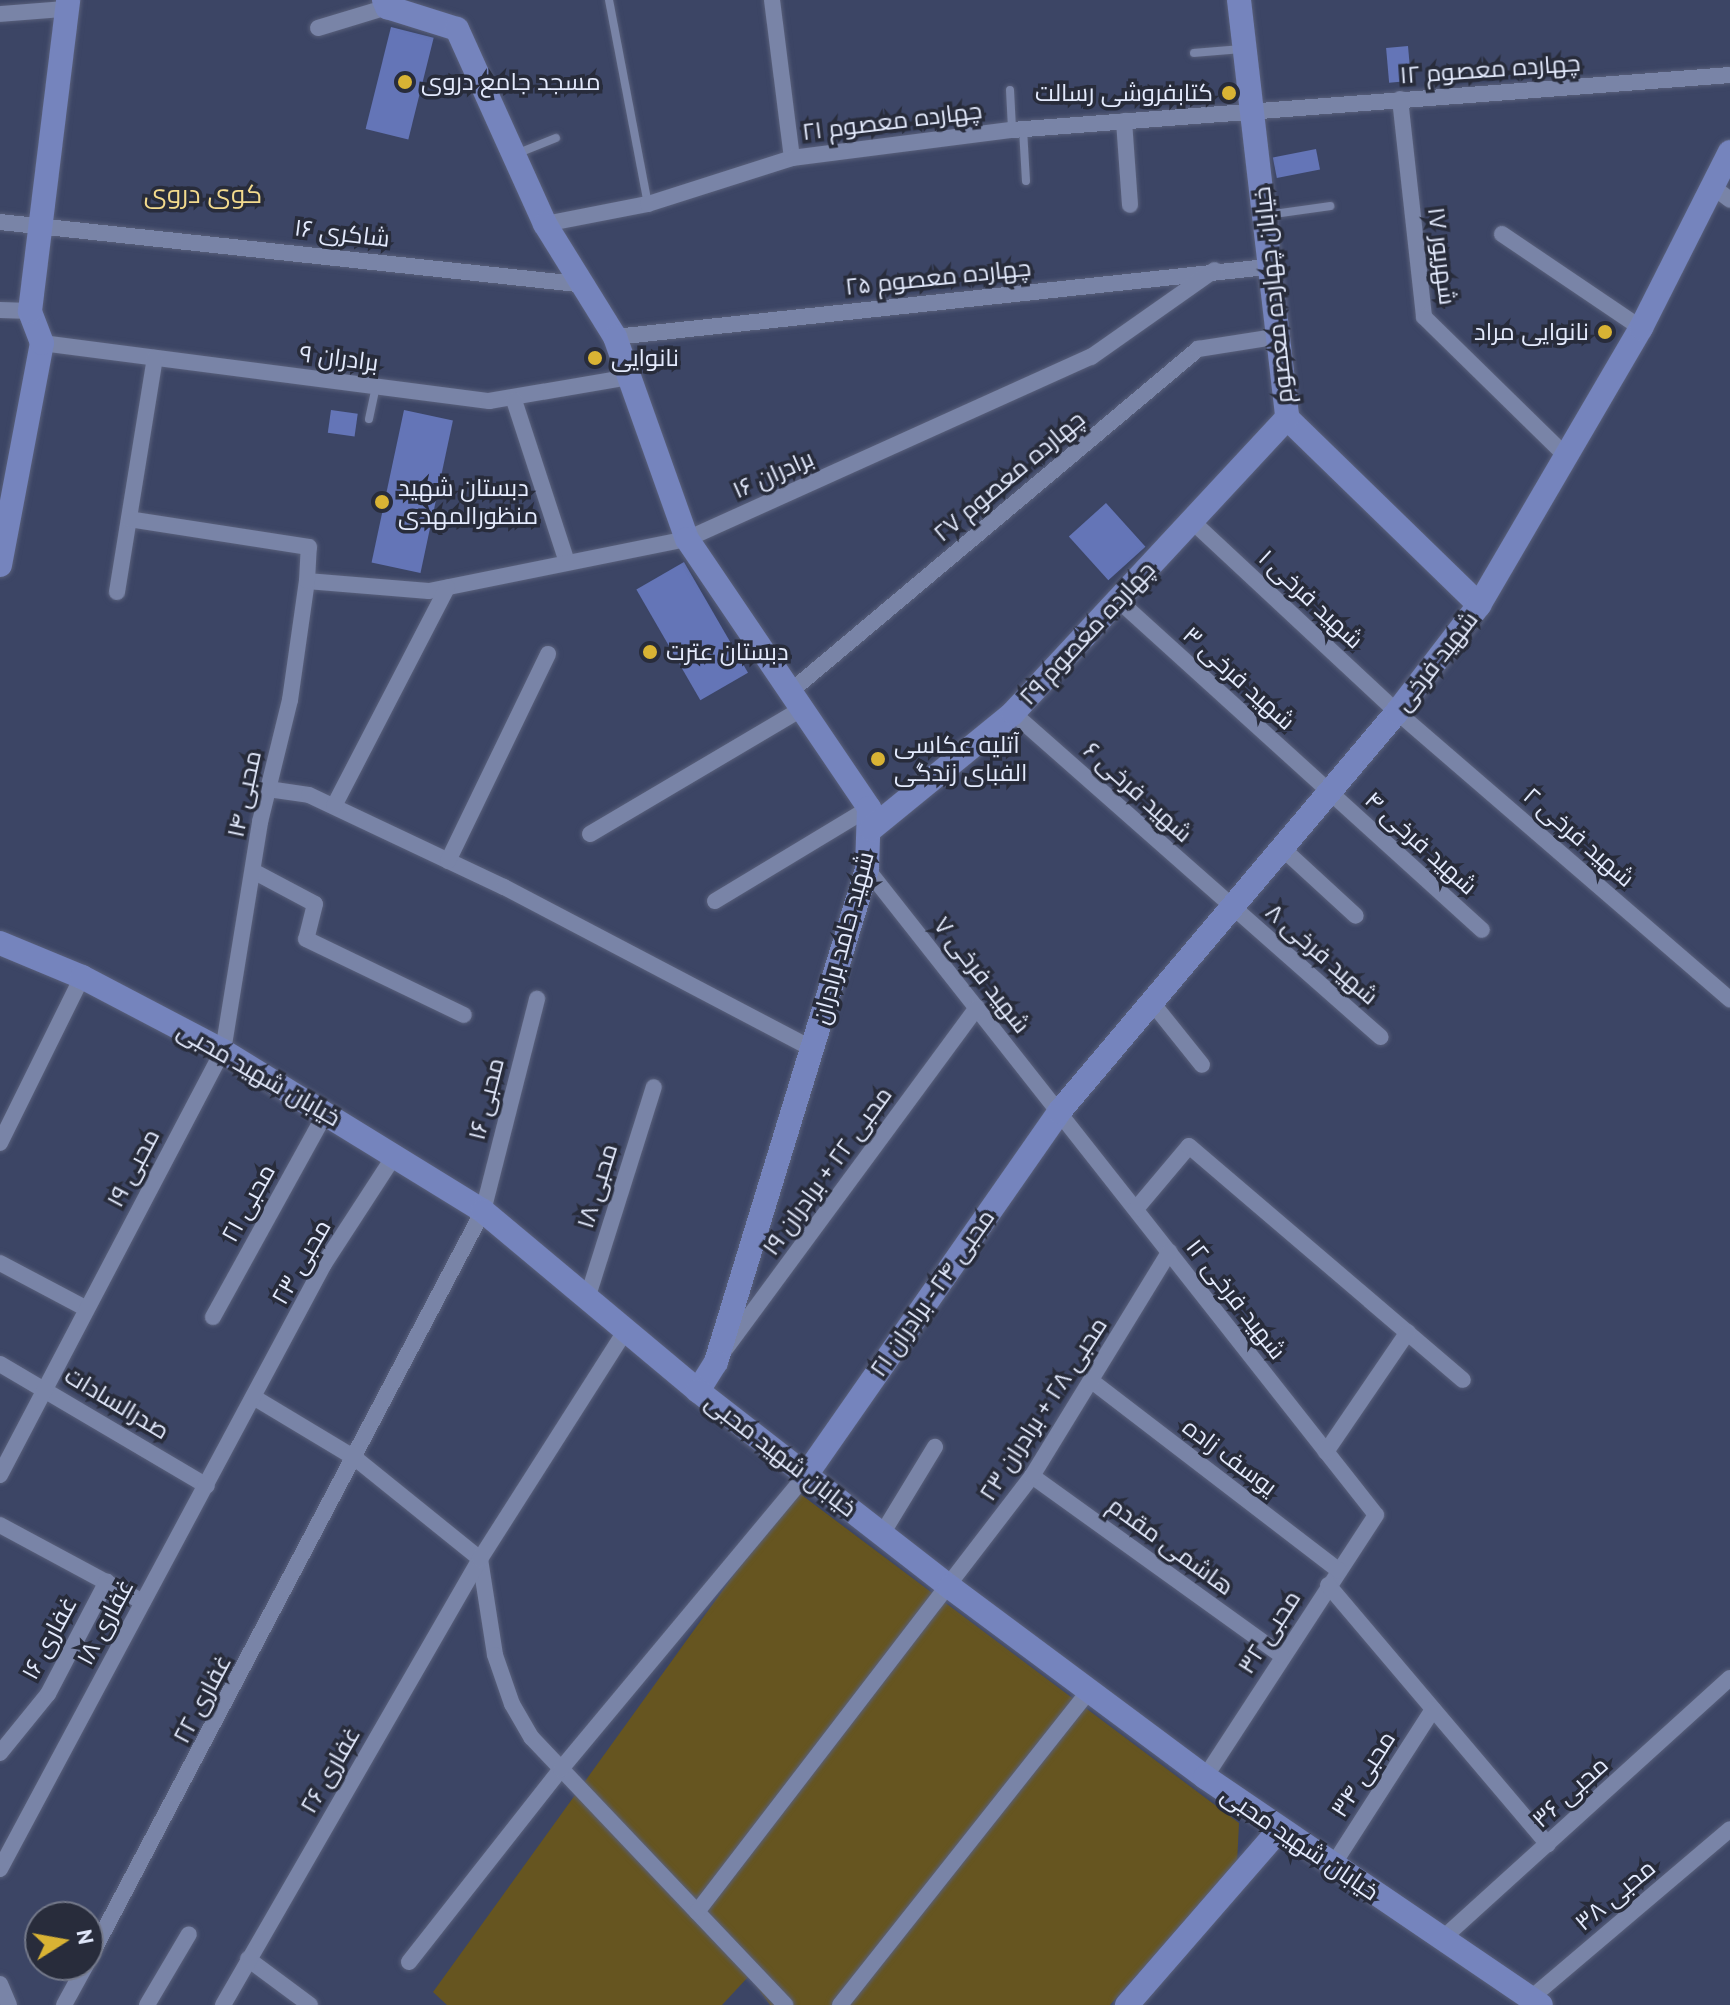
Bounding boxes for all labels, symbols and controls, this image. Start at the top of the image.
street label: چهارده معصوم ۱۲ [1399,48,1581,90]
place label: مسجد جامع دروی [421,68,601,96]
marker: مسجد جامع دروی [396,73,414,91]
place label: کتابفروشی رسالت [1035,79,1213,107]
marker: کتابفروشی رسالت [1220,84,1238,102]
street label: چهارده معصوم ۲۱ [800,96,984,146]
district label: کوی دروی [144,178,262,210]
street label: خیابان چهارده معصوم [1247,185,1299,405]
street label: ۱۷ شهریور [1422,205,1462,307]
street label: شاکری ۱۶ [293,213,391,253]
street label: چهارده معصوم ۲۵ [844,253,1032,301]
place label: نانوایی مراد [1474,318,1589,346]
marker: نانوایی مراد [1596,323,1614,341]
street label: برادران ۹ [298,339,380,377]
place label: نانوایی [611,344,679,372]
marker: نانوایی [586,349,604,367]
street label: چهارده معصوم ۲۷ [927,404,1091,548]
street label: برادران ۱۶ [728,443,818,505]
place label: دبستان شهید منظورالمهدی [398,474,538,530]
marker: دبستان شهید منظورالمهدی [373,493,391,511]
street label: شهید فرخی ۱ [1253,543,1369,655]
street label: چهارده معصوم ۲۹ [1013,555,1161,711]
street label: شهید فرخی [1388,606,1484,716]
street label: شهید فرخی ۳ [1177,620,1301,736]
place label: دبستان عترت [666,638,789,666]
marker: دبستان عترت [641,643,659,661]
place label: آتلیه عکاسی الفبای زندگی [894,731,1027,787]
street label: شهید فرخی ۶ [1078,736,1198,848]
street label: محبی ۱۴ [221,748,267,840]
marker: آتلیه عکاسی الفبای زندگی [869,750,887,768]
street label: شهید فرخی ۲ [1518,781,1640,893]
street label: شهید فرخی ۴ [1359,785,1483,901]
street label: شهید حامد برادران [806,849,880,1027]
street label: شهید فرخی ۸ [1260,897,1384,1011]
street label: شهید فرخی ۷ [928,911,1036,1039]
street label: خیابان شهید محبی [172,1016,346,1132]
street label: محبی ۱۶ [462,1055,510,1143]
street label: محبی ۲۲ + برادران ۱۹ [756,1081,898,1261]
street label: محبی ۱۹ [100,1124,166,1212]
street label: محبی ۱۸ [571,1140,623,1232]
street label: محبی ۲۱ [215,1159,281,1247]
street label: محبی ۲۴ - برادران ۲۱ [862,1202,1002,1384]
street label: محبی ۲۳ [265,1214,337,1310]
street label: شهید فرخی ۱۲ [1180,1233,1292,1365]
street label: محبی ۲۸ + برادران ۲۳ [973,1312,1113,1506]
street label: صدرالسادات [60,1361,174,1445]
street label: خیابان شهید محبی [700,1387,862,1523]
street label: یوسف زاده [1177,1412,1283,1502]
street label: هاشمی مقدم [1102,1491,1240,1601]
street label: غفاری ۱۸ [70,1574,140,1670]
street label: محبی ۳۲ [1231,1585,1307,1679]
street label: غفاری ۱۶ [15,1592,83,1684]
street label: غفاری ۲۲ [167,1650,237,1748]
street label: غفاری ۲۶ [294,1722,366,1818]
street label: محبی ۳۴ [1325,1726,1401,1822]
street label: محبی ۳۶ [1526,1750,1614,1834]
street label: خیابان شهید محبی [1216,1780,1384,1906]
street label: محبی ۳۸ [1569,1853,1661,1937]
north arrow [24,1901,104,1981]
text: N [70,1927,101,1947]

